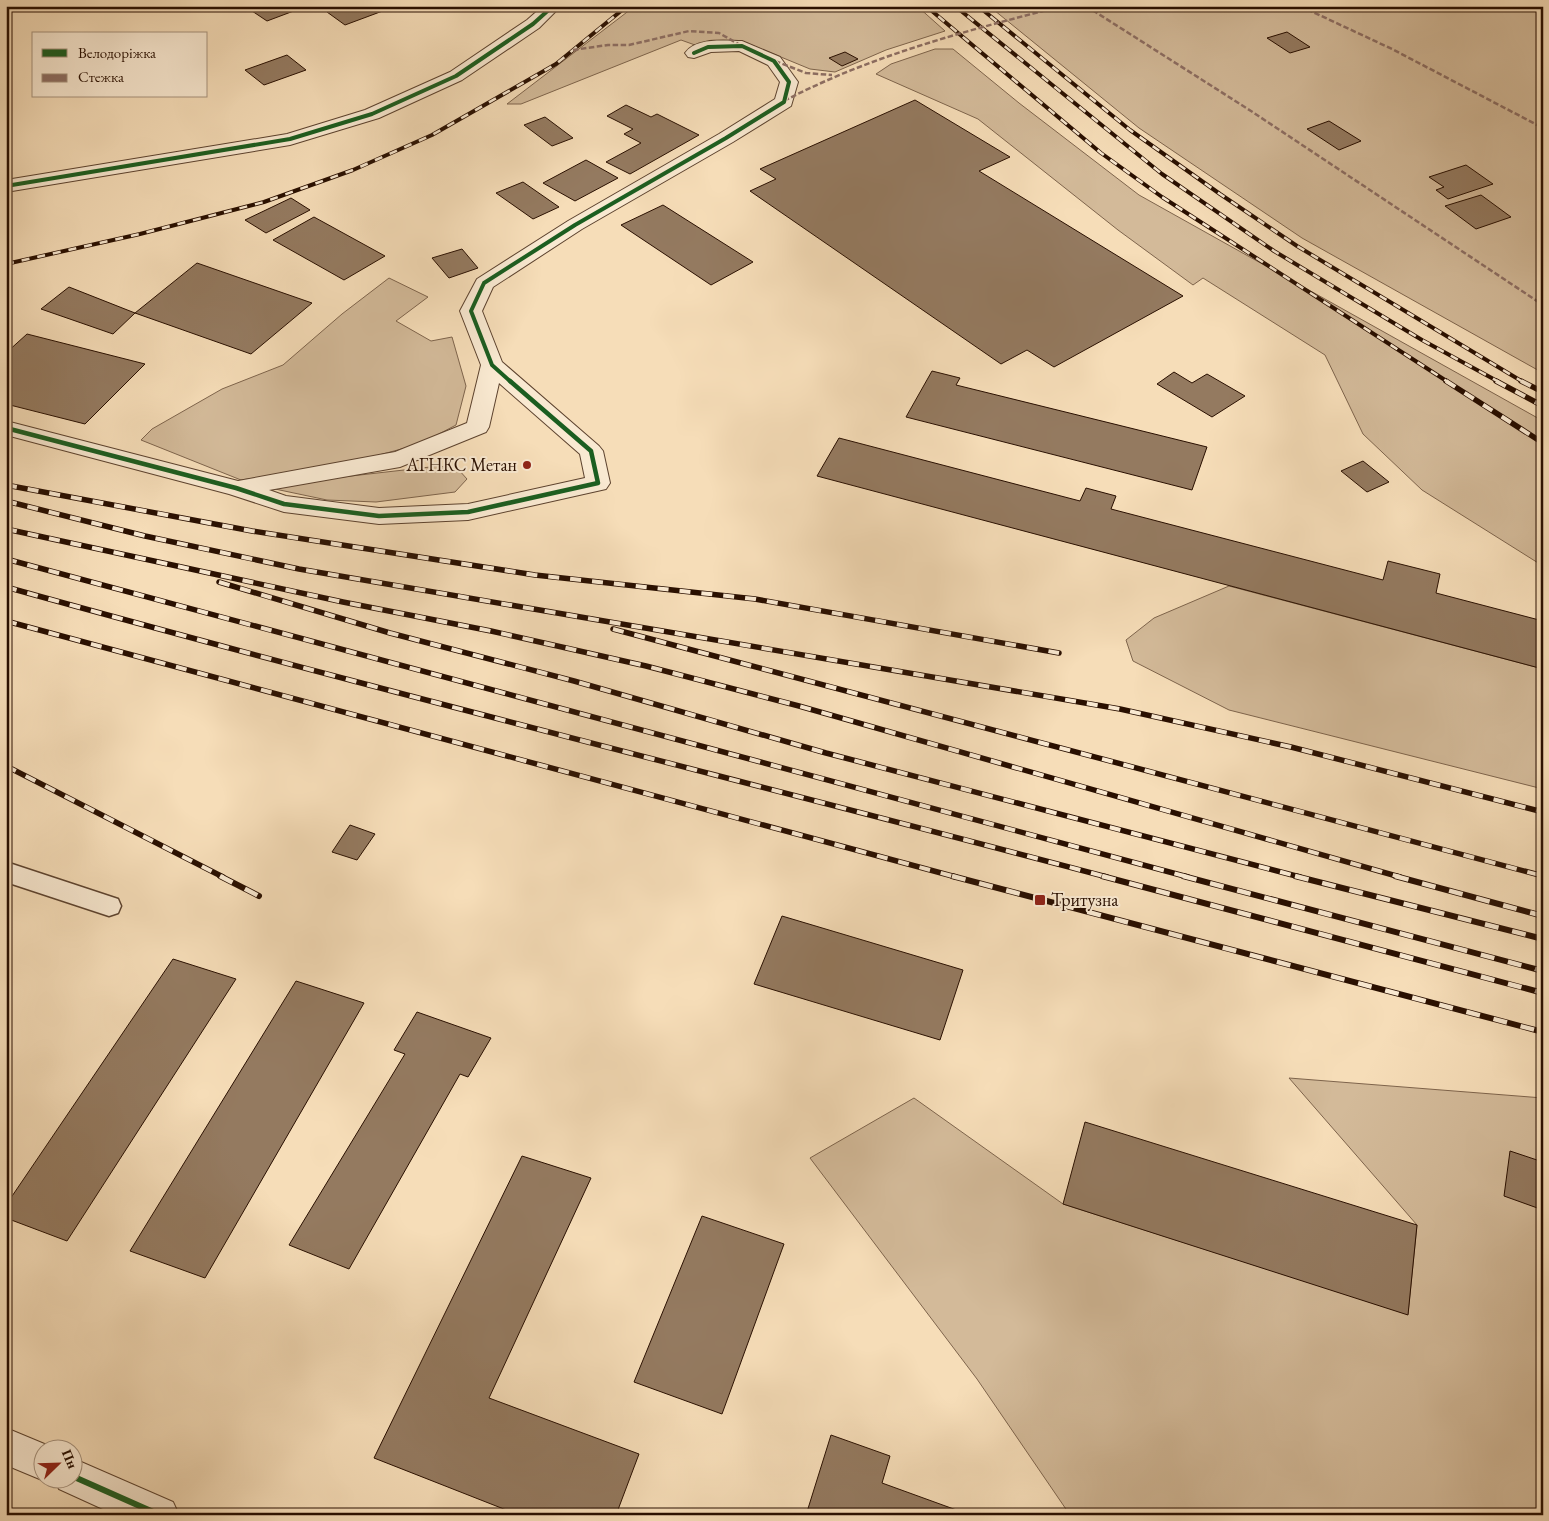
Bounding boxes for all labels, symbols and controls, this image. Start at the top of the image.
legend [32,32,208,98]
text: Велодоріжка [78,43,156,62]
text: Стежка [78,67,124,86]
place label: АГНКС Метан [405,453,517,476]
marker: АГНКС Метан [521,459,533,471]
place label: Тритузна [1051,888,1119,911]
marker: Тритузна [1033,893,1047,907]
north arrow [32,1438,82,1488]
text: Пн [58,1447,82,1471]

